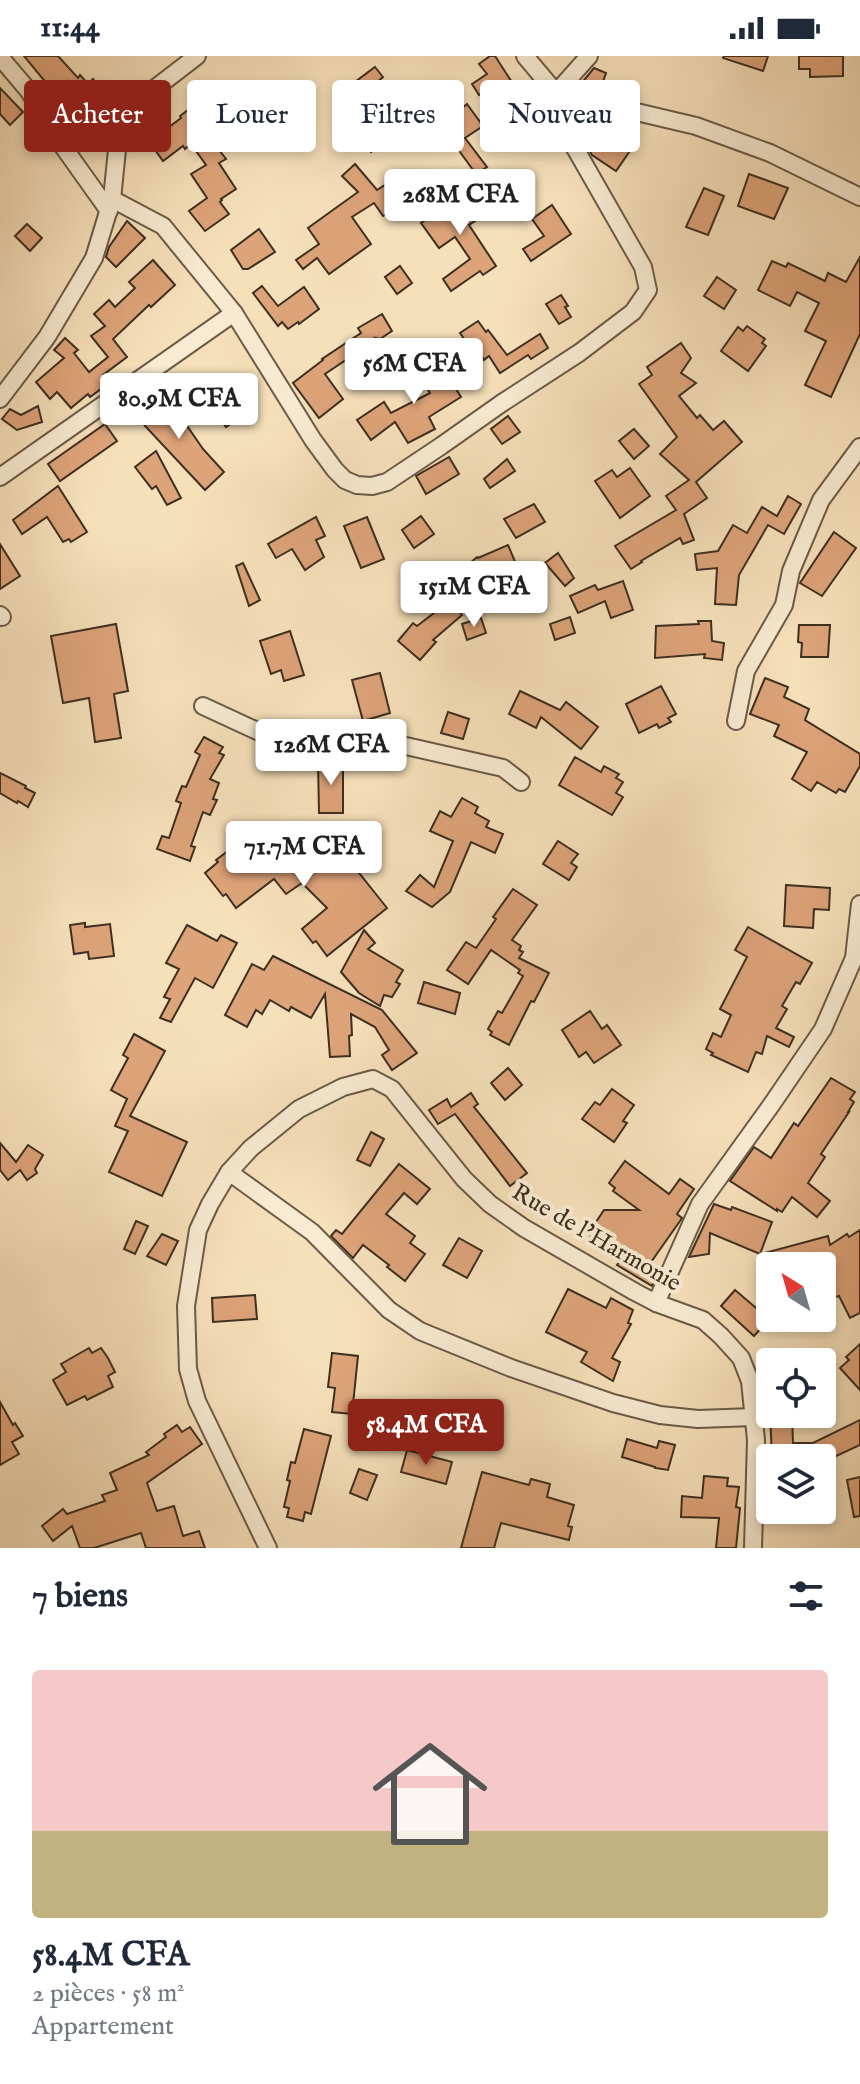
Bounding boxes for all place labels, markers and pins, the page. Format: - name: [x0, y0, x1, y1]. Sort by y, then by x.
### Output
- pin: 268M CFA: [377, 169, 543, 237]
- pin: 56M CFA: [340, 338, 488, 406]
- pin: 80.9M CFA: [87, 373, 271, 441]
- pin: 151M CFA: [391, 561, 557, 629]
- pin: 126M CFA: [248, 719, 414, 787]
- pin: 71.7M CFA: [212, 821, 396, 889]
- pin: 58.4M CFA: [334, 1399, 518, 1467]

